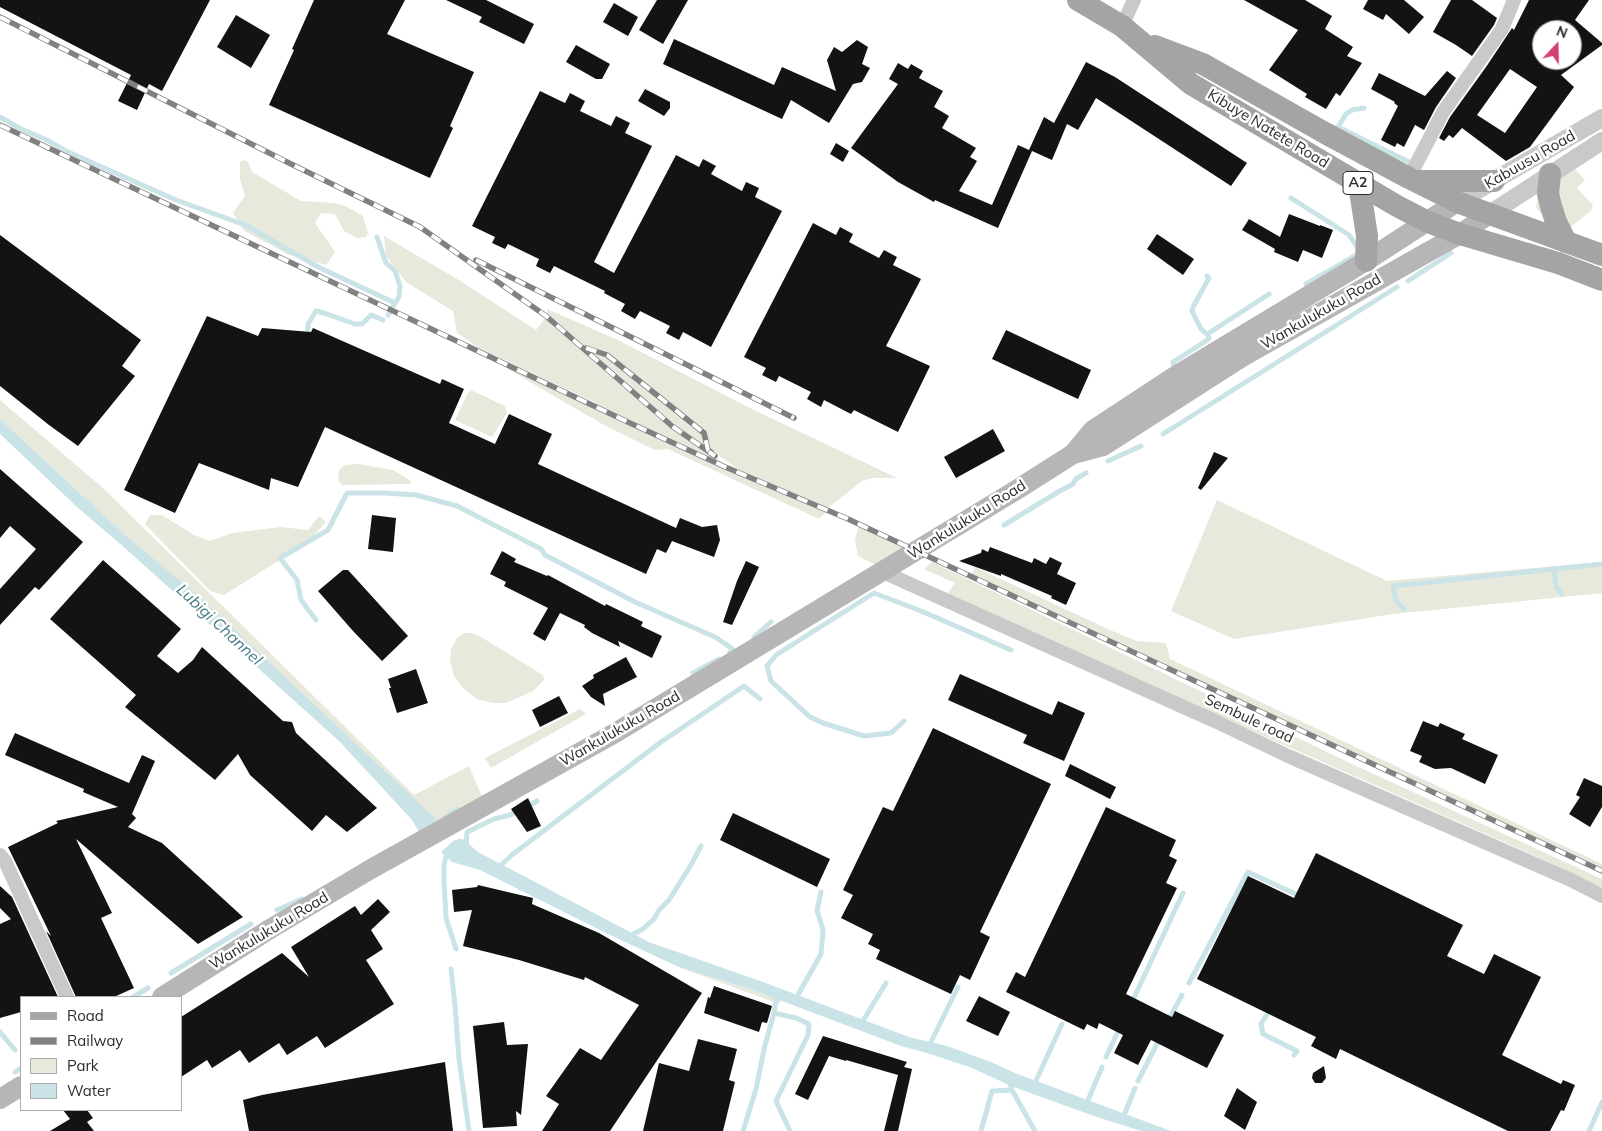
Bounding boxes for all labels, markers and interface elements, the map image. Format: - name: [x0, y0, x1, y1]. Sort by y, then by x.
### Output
- north arrow: [1532, 20, 1582, 70]
- text: N: [1554, 22, 1570, 42]
- street label: Kibuye Natete Road: [1204, 86, 1332, 172]
- street label: Kabuusu Road: [1482, 127, 1578, 193]
- road number: A2: [1343, 172, 1373, 194]
- street label: Wankulukuku Road: [1258, 270, 1384, 354]
- street label: Wankulukuku Road: [905, 476, 1029, 564]
- water label: Lubigi Channel: [172, 580, 266, 670]
- street label: Wankulukuku Road: [557, 687, 683, 771]
- street label: Sembule road: [1202, 691, 1296, 747]
- street label: Wankulukuku Road: [206, 888, 332, 974]
- legend: [20, 996, 182, 1111]
- text: Road: [67, 1006, 104, 1025]
- text: Railway: [67, 1031, 123, 1050]
- text: Park: [67, 1056, 99, 1075]
- text: Water: [67, 1081, 111, 1100]

